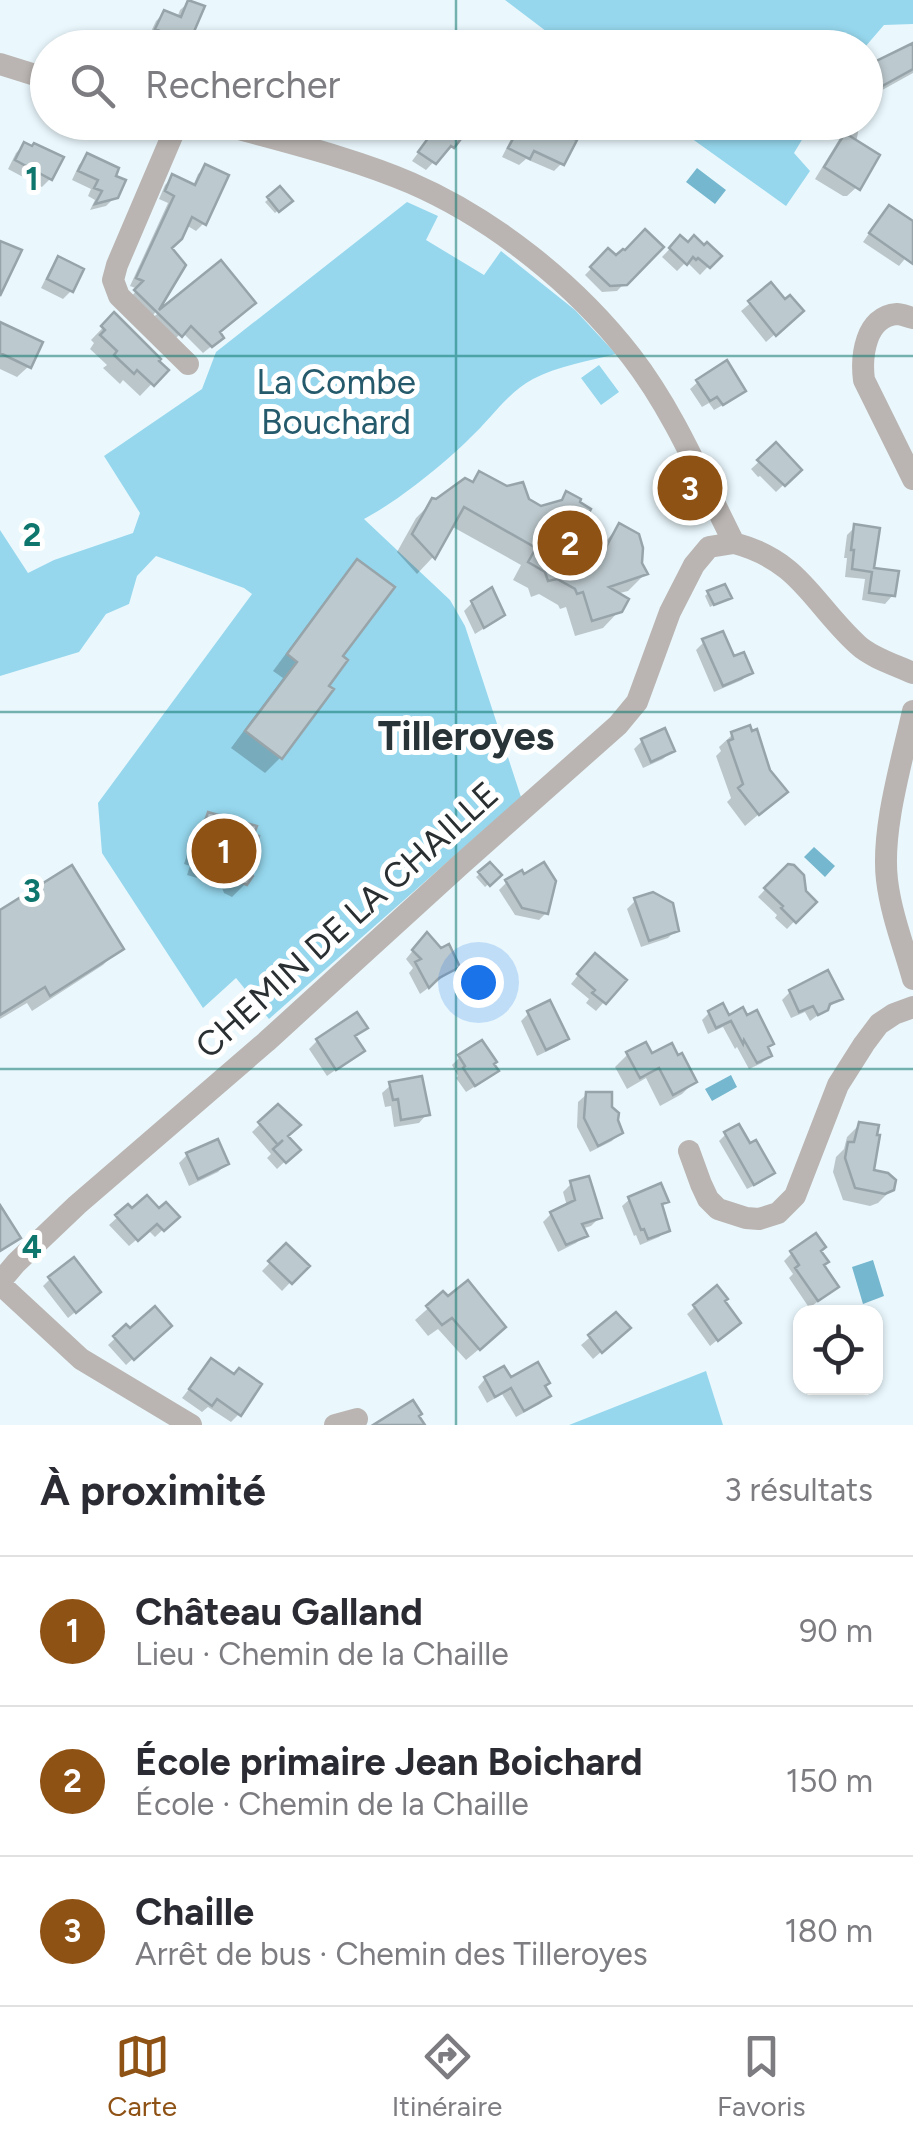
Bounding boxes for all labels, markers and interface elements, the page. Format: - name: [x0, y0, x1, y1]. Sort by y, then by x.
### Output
- search box: [30, 30, 883, 140]
- icon: search: [65, 58, 120, 113]
- text: Rechercher: [145, 62, 340, 108]
- text: 1: [25, 160, 39, 198]
- park label: La Combe Bouchard: [256, 361, 416, 443]
- pin: 3: [658, 450, 722, 526]
- pin: 2: [538, 506, 602, 580]
- text: 2: [23, 516, 41, 554]
- district label: Tilleroyes: [378, 712, 554, 760]
- street label: CHEMIN DE LA CHAILLE: [187, 773, 507, 1067]
- pin: 1: [192, 814, 256, 888]
- text: 3: [23, 872, 41, 910]
- your location: [453, 957, 504, 1008]
- text: 4: [22, 1228, 42, 1266]
- map controls: [793, 1305, 883, 1395]
- button: locate: [793, 1305, 883, 1395]
- text: À proximité: [40, 1465, 266, 1516]
- text: 3 résultats: [724, 1471, 873, 1509]
- text: Château Galland: [135, 1589, 423, 1635]
- text: 1: [66, 1612, 79, 1650]
- text: 90 m: [799, 1612, 873, 1650]
- text: Lieu · Chemin de la Chaille: [135, 1635, 509, 1673]
- text: École primaire Jean Boichard: [135, 1739, 643, 1785]
- text: 2: [63, 1762, 82, 1800]
- text: 150 m: [786, 1762, 873, 1800]
- text: École · Chemin de la Chaille: [135, 1785, 529, 1823]
- text: Chaille: [135, 1889, 254, 1935]
- text: 3: [64, 1912, 81, 1950]
- text: 180 m: [784, 1912, 873, 1950]
- text: Arrêt de bus · Chemin des Tilleroyes: [135, 1935, 648, 1973]
- tab: Carte: [107, 2029, 177, 2123]
- tab: Itinéraire: [392, 2029, 502, 2123]
- tab: Favoris: [717, 2029, 806, 2123]

